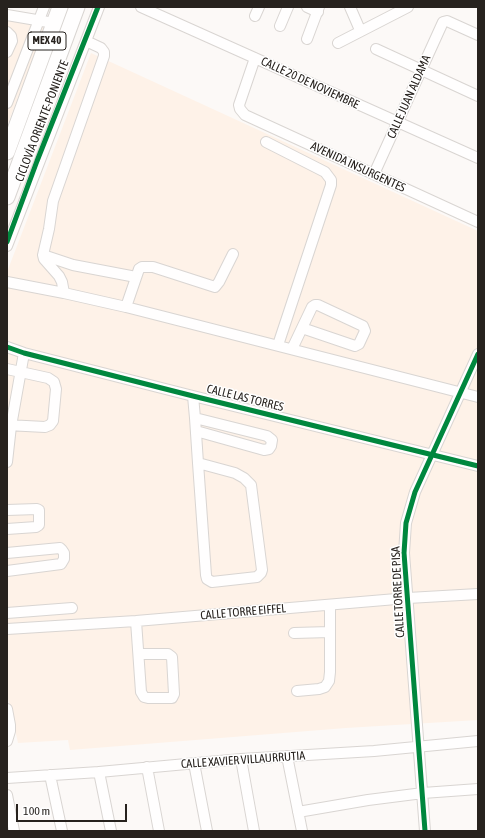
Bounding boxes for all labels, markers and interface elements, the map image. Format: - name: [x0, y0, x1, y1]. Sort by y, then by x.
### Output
- road number: MEX 40: [28, 32, 66, 50]
- street label: CALLE JUAN ALDAMA: [384, 53, 434, 141]
- street label: CALLE 20 DE NOVIEMBRE: [259, 54, 361, 112]
- street label: CICLOVÍA ORIENTE-PONIENTE: [12, 58, 72, 184]
- street label: AVENIDA INSURGENTES: [308, 139, 408, 195]
- street label: CALLE LAS TORRES: [205, 381, 285, 415]
- street label: CALLE TORRE DE PISA: [388, 546, 408, 638]
- street label: CALLE TORRE EIFFEL: [200, 601, 286, 623]
- street label: CALLE XAVIER VILLAURRUTIA: [180, 748, 306, 772]
- scale bar: [18, 796, 129, 822]
- text: 100 m: [23, 804, 50, 818]

